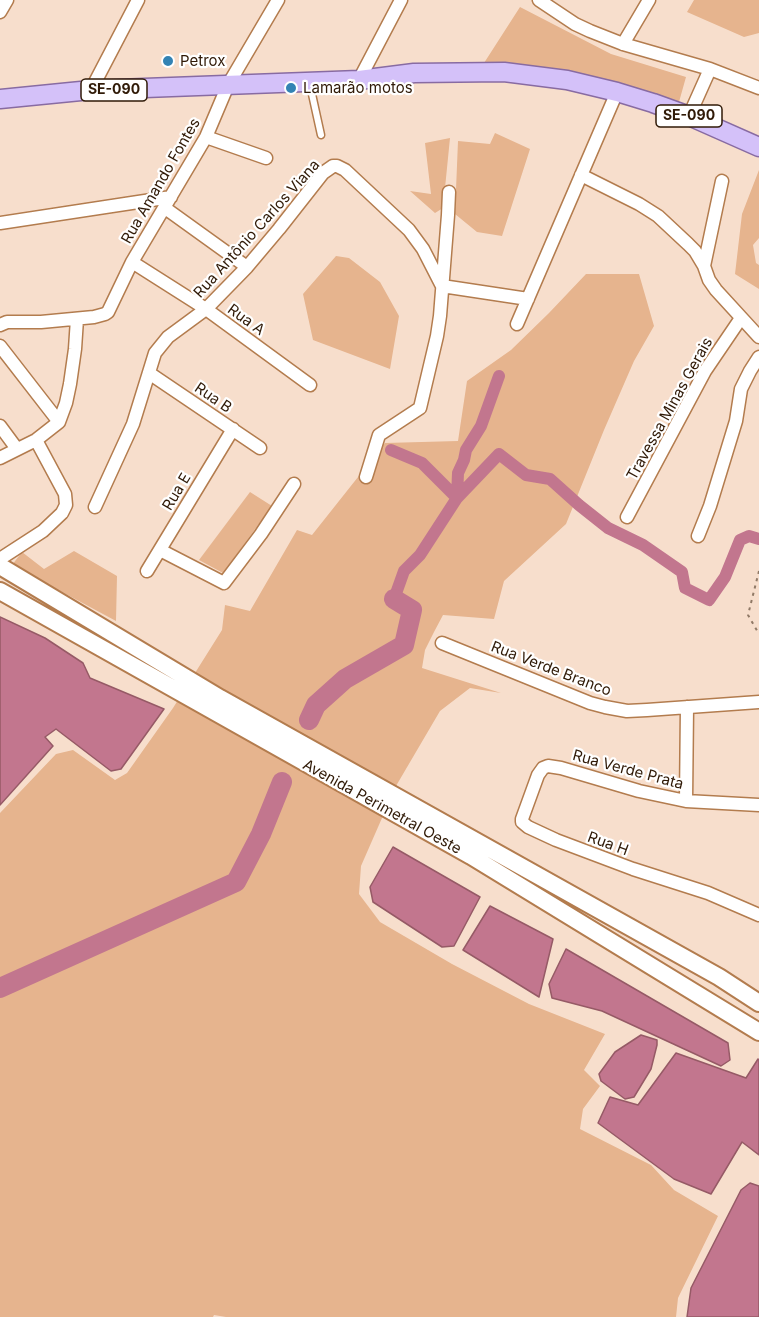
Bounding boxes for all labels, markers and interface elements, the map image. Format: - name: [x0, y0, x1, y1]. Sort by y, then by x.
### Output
- place label: Petrox: [180, 52, 225, 70]
- marker: Petrox: [161, 54, 175, 68]
- road number: SE-090: [81, 79, 147, 101]
- place label: Lamarão motos: [303, 79, 413, 97]
- marker: Lamarão motos: [284, 81, 298, 95]
- road number: SE-090: [656, 105, 722, 127]
- street label: Rua Amando Fontes: [118, 115, 204, 247]
- street label: Rua Antônio Carlos Viana: [190, 156, 324, 302]
- street label: Rua A: [224, 301, 268, 339]
- street label: Travessa Minas Gerais: [623, 335, 717, 483]
- street label: Rua B: [191, 379, 235, 417]
- street label: Rua E: [159, 470, 195, 514]
- street label: Rua Verde Branco: [488, 638, 614, 700]
- street label: Rua Verde Prata: [571, 747, 685, 793]
- street label: Avenida Perimetral Oeste: [300, 756, 464, 858]
- street label: Rua H: [585, 828, 631, 860]

